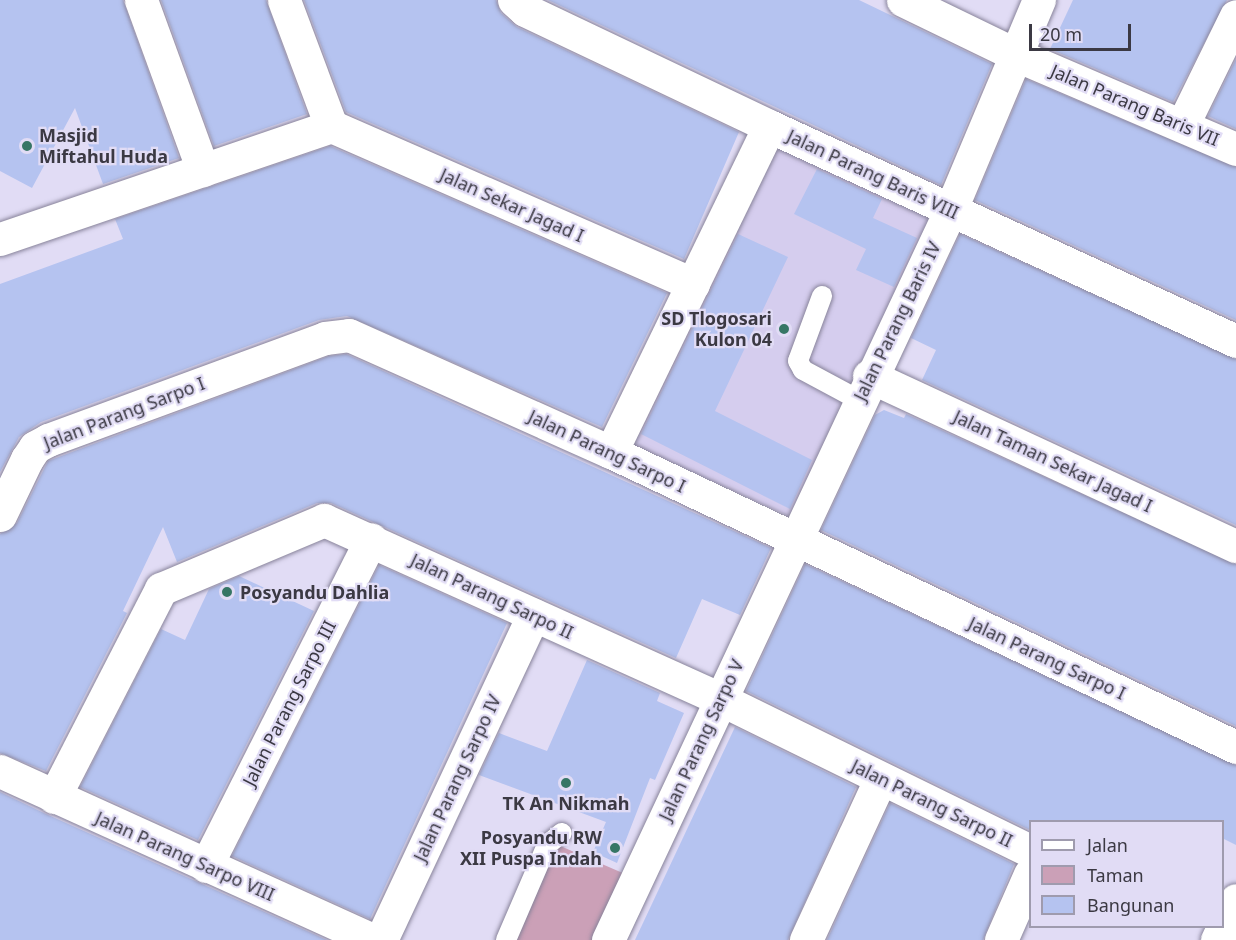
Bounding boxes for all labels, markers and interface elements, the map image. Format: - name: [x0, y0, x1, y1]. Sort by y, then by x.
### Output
- scale bar: [1032, 12, 1134, 50]
- text: 20 m: [1040, 22, 1082, 46]
- street label: Jalan Parang Baris VII: [1048, 60, 1222, 150]
- place label: Masjid Miftahul Huda: [39, 125, 168, 168]
- street label: Jalan Parang Baris VIII: [784, 125, 962, 223]
- marker: Masjid Miftahul Huda: [20, 139, 34, 153]
- street label: Jalan Sekar Jagad I: [437, 164, 587, 246]
- street label: Jalan Parang Baris IV: [849, 238, 945, 404]
- place label: SD Tlogosari Kulon 04: [661, 308, 772, 350]
- marker: SD Tlogosari Kulon 04: [777, 322, 791, 336]
- street label: Jalan Parang Sarpo I: [40, 372, 208, 454]
- street label: Jalan Parang Sarpo I: [525, 405, 689, 497]
- street label: Jalan Taman Sekar Jagad I: [950, 405, 1156, 517]
- street label: Jalan Parang Sarpo II: [407, 549, 577, 643]
- place label: Posyandu Dahlia: [240, 581, 389, 603]
- marker: Posyandu Dahlia: [218, 583, 236, 601]
- street label: Jalan Parang Sarpo I: [965, 612, 1129, 704]
- street label: Jalan Parang Sarpo III: [238, 617, 340, 789]
- street label: Jalan Parang Sarpo V: [654, 656, 748, 824]
- street label: Jalan Parang Sarpo IV: [409, 691, 505, 865]
- street label: Jalan Parang Sarpo II: [848, 755, 1016, 851]
- marker: TK An Nikmah: [559, 776, 573, 790]
- place label: TK An Nikmah: [502, 792, 630, 814]
- street label: Jalan Parang Sarpo VIII: [92, 807, 278, 905]
- legend: [1029, 820, 1224, 928]
- place label: Posyandu RW XII Puspa Indah: [460, 827, 602, 870]
- text: Jalan: [1087, 833, 1128, 857]
- marker: Posyandu RW XII Puspa Indah: [606, 839, 624, 857]
- text: Taman: [1087, 863, 1144, 887]
- text: Bangunan: [1087, 893, 1174, 917]

